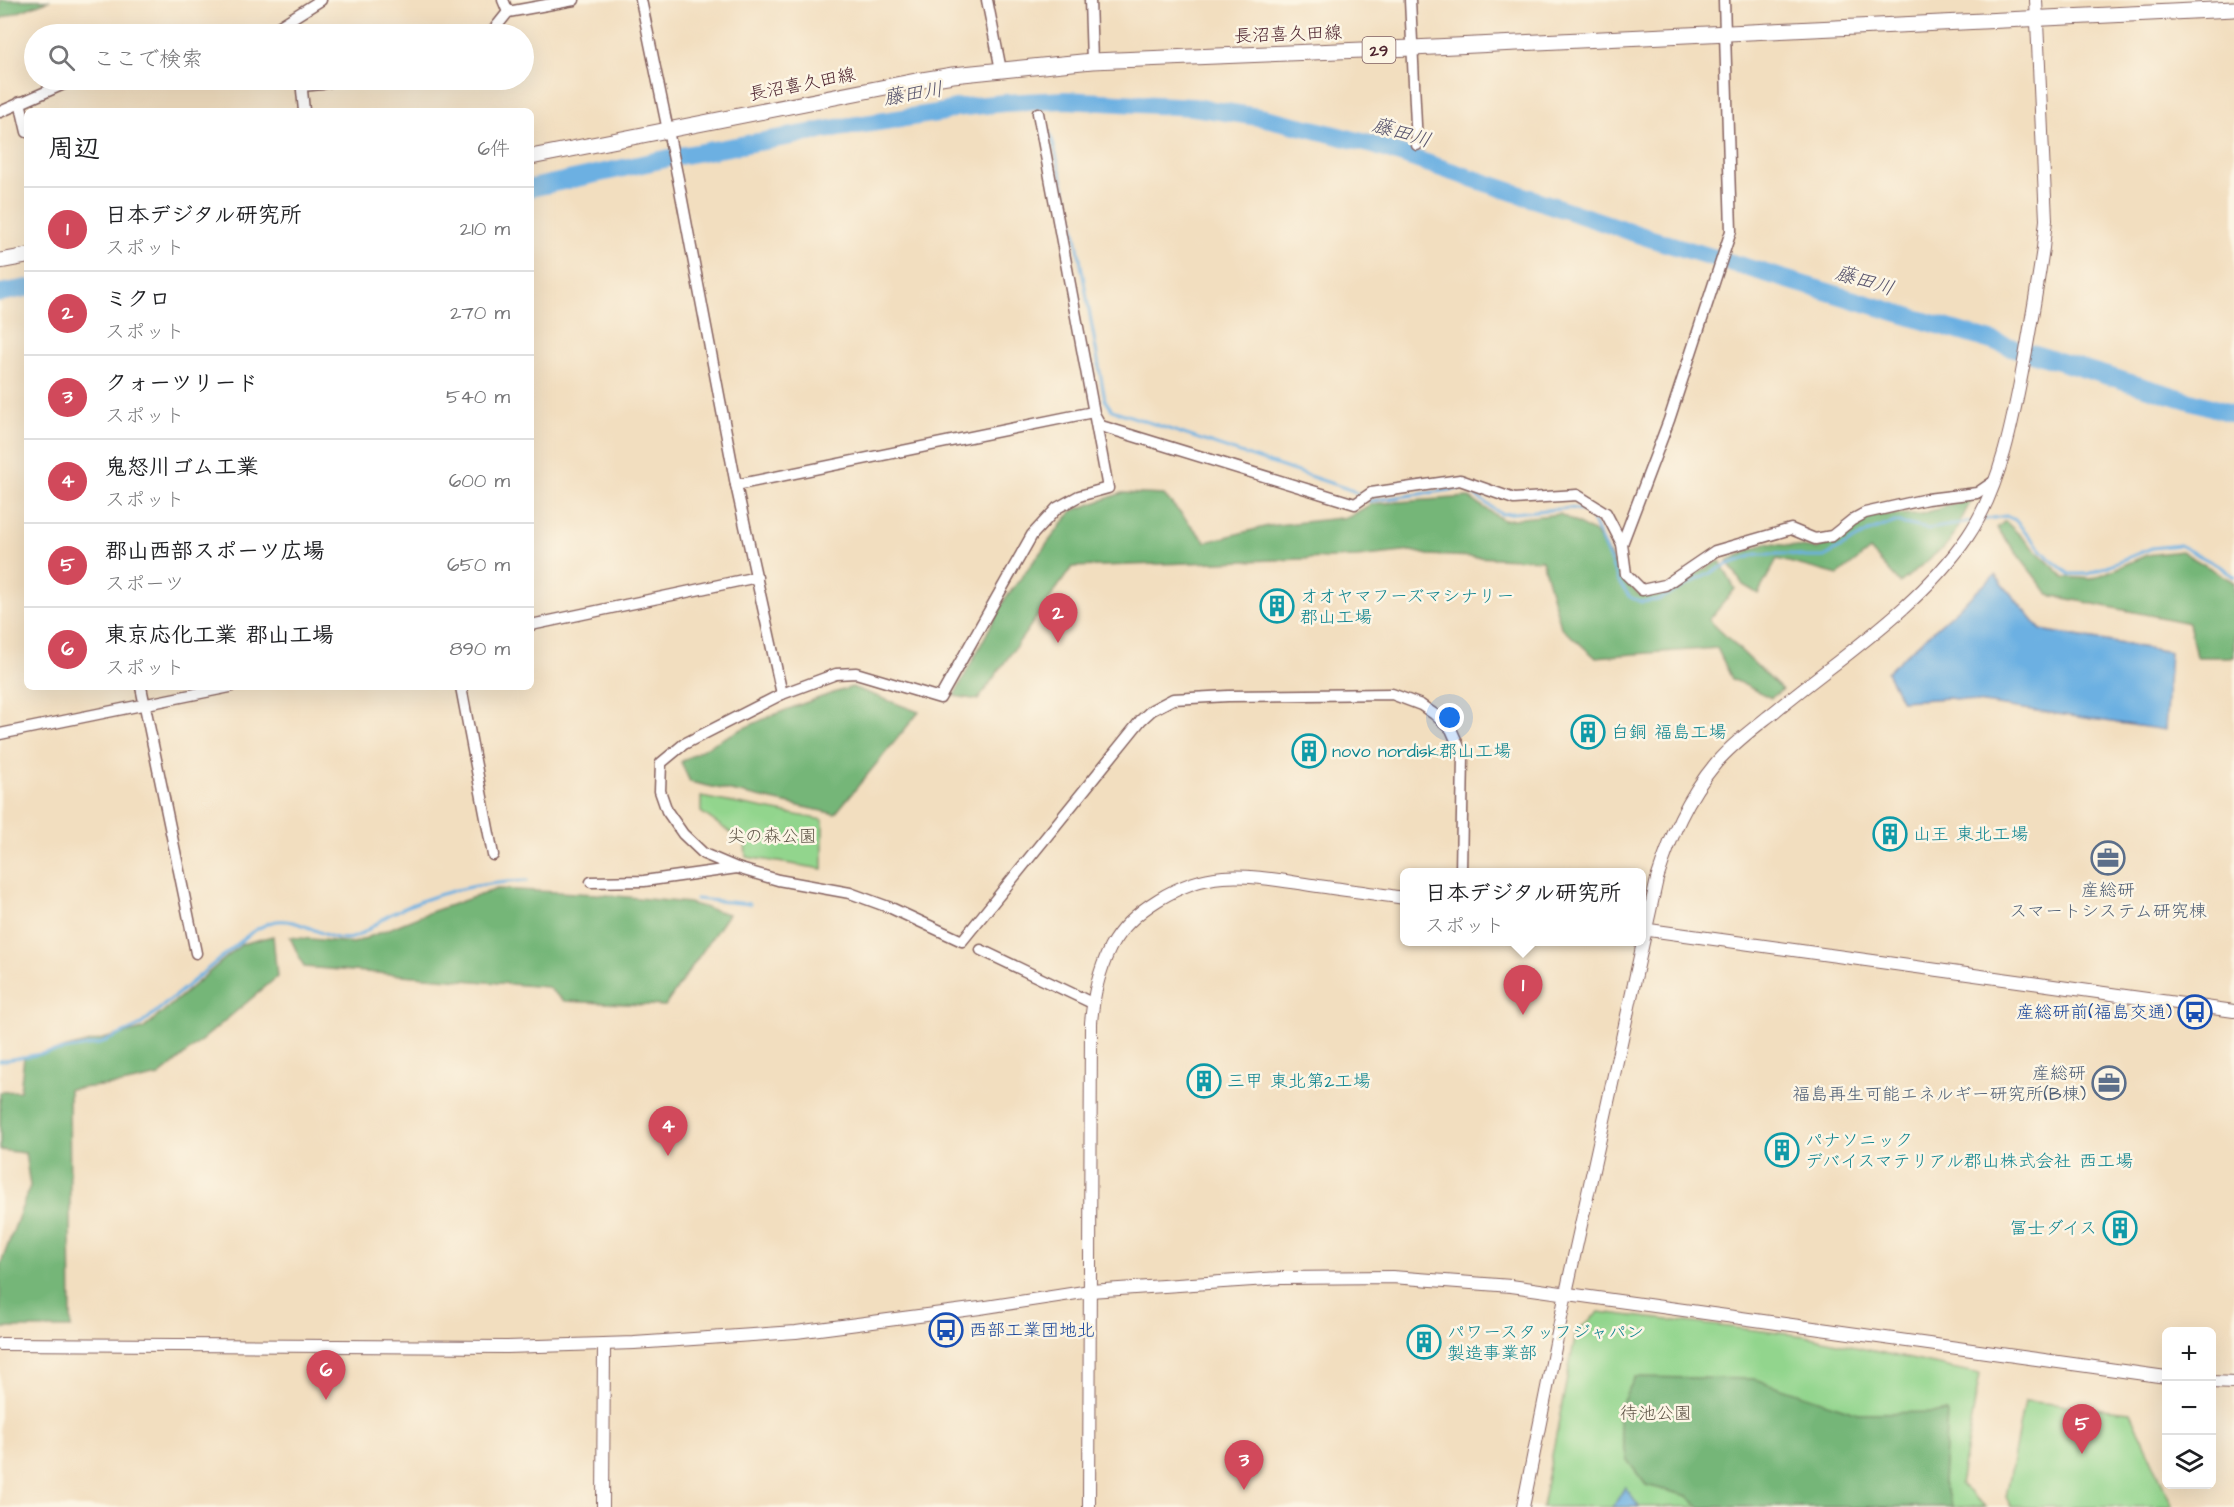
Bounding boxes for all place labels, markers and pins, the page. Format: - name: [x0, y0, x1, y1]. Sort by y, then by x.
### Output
- place label: オオヤマフーズマシナリー 郡山工場: [1300, 584, 1514, 630]
- building icon: オオヤマフーズマシナリー 郡山工場: [1259, 588, 1295, 624]
- pin: 2: [1038, 594, 1078, 643]
- building icon: 白銅 福島工場: [1570, 714, 1606, 750]
- place label: 白銅 福島工場: [1611, 720, 1726, 745]
- building icon: novo nordisk郡山工場: [1291, 733, 1327, 769]
- place label: novo nordisk郡山工場: [1332, 739, 1511, 764]
- building icon: 山王 東北工場: [1872, 816, 1908, 852]
- place label: 山王 東北工場: [1913, 822, 2028, 847]
- office icon: 産総研 スマートシステム研究棟: [2090, 840, 2126, 876]
- place label: 産総研 スマートシステム研究棟: [2009, 878, 2207, 924]
- pin: 1: [1504, 966, 1543, 1015]
- bus stop icon: 産総研前(福島交通): [2177, 994, 2213, 1030]
- place label: 産総研前(福島交通): [2016, 1000, 2172, 1025]
- place label: 産総研 福島再生可能エネルギー研究所(B棟): [1792, 1061, 2086, 1107]
- building icon: 三甲 東北第2工場: [1186, 1063, 1222, 1099]
- office icon: 産総研 福島再生可能エネルギー研究所(B棟): [2091, 1065, 2127, 1101]
- place label: 三甲 東北第2工場: [1227, 1069, 1371, 1094]
- pin: 4: [648, 1106, 688, 1156]
- place label: パナソニック デバイスマテリアル郡山株式会社 西工場: [1805, 1128, 2133, 1174]
- building icon: パナソニック デバイスマテリアル郡山株式会社 西工場: [1764, 1132, 1800, 1168]
- building icon: 冨士ダイス: [2102, 1210, 2138, 1246]
- place label: 冨士ダイス: [2010, 1216, 2097, 1241]
- bus stop icon: 西部工業団地北: [928, 1312, 964, 1348]
- place label: 西部工業団地北: [969, 1318, 1095, 1343]
- place label: パワースタッフジャパン 製造事業部: [1447, 1320, 1644, 1366]
- building icon: パワースタッフジャパン 製造事業部: [1406, 1324, 1442, 1360]
- pin: 6: [306, 1350, 346, 1400]
- pin: 5: [2062, 1404, 2102, 1454]
- pin: 3: [1224, 1440, 1264, 1490]

